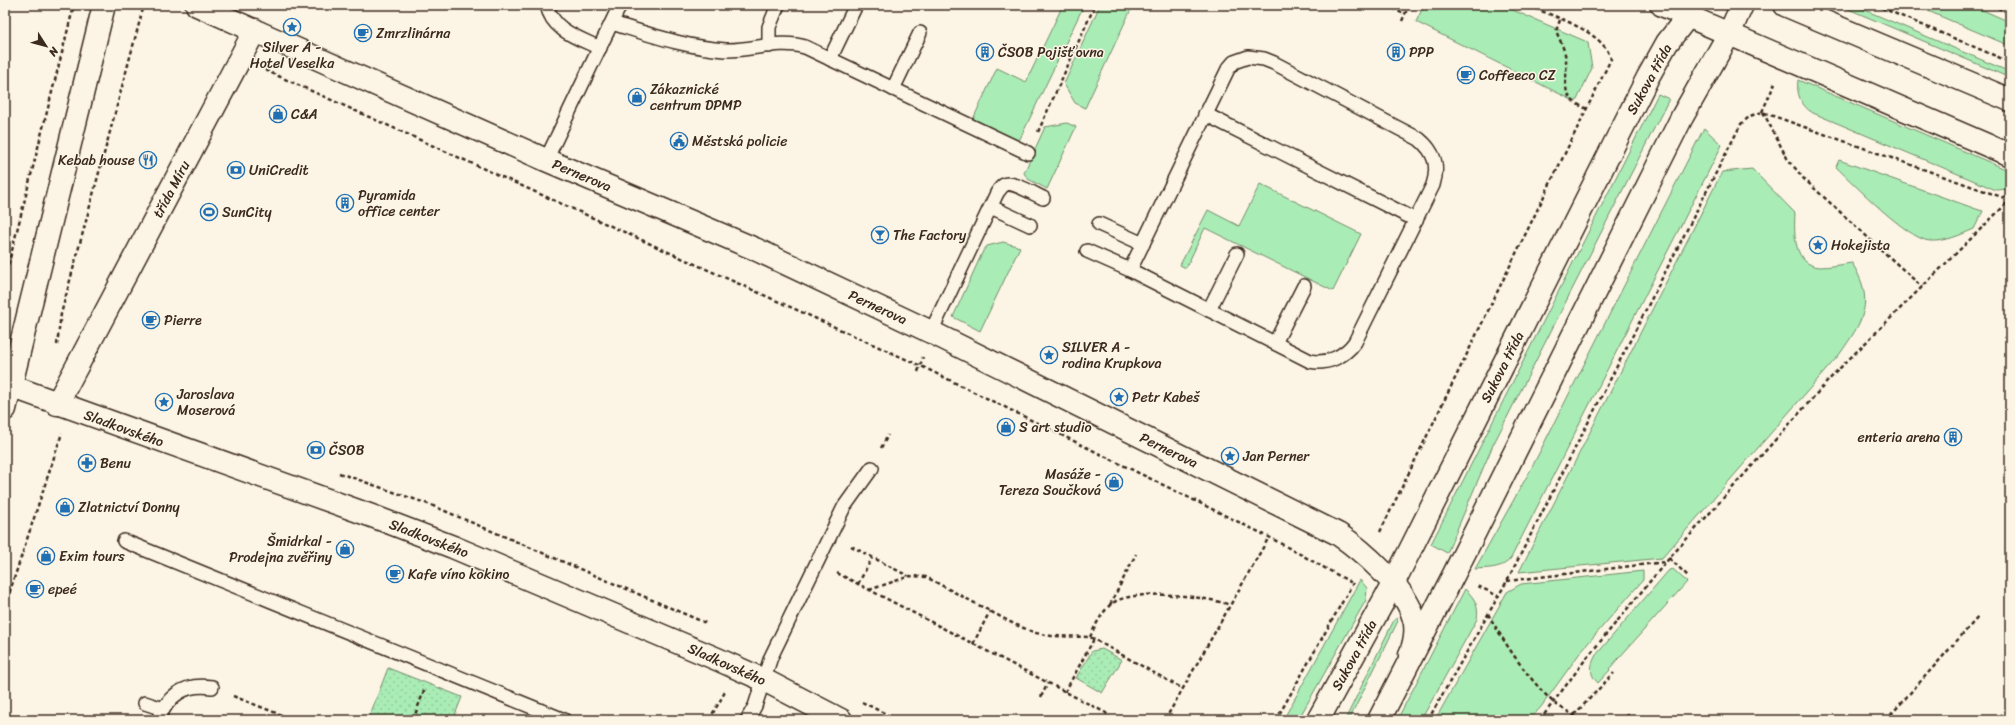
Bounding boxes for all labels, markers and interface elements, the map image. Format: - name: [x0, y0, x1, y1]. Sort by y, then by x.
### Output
- place icon: Silver A - Hotel Veselka: [282, 17, 302, 37]
- place label: Zmrzlinárna: [376, 21, 451, 46]
- cafe icon: Zmrzlinárna: [353, 23, 373, 43]
- north arrow: [26, 26, 66, 66]
- place label: Silver A - Hotel Veselka: [250, 35, 335, 76]
- street label: Sukova třída: [1620, 39, 1679, 119]
- place label: ČSOB Pojišťovna: [998, 40, 1104, 65]
- place label: PPP: [1409, 40, 1434, 65]
- text: N: [44, 42, 64, 61]
- building icon: ČSOB Pojišťovna: [975, 42, 995, 62]
- building icon: PPP: [1386, 42, 1406, 62]
- place label: Coffeeco CZ: [1479, 63, 1556, 88]
- cafe icon: Coffeeco CZ: [1456, 65, 1476, 85]
- place label: Zákaznické centrum DPMP: [650, 77, 742, 118]
- shop icon: Zákaznické centrum DPMP: [627, 87, 647, 107]
- place label: C&A: [291, 102, 318, 127]
- shop icon: C&A: [268, 104, 288, 124]
- place label: Městská policie: [692, 129, 787, 154]
- public building icon: Městská policie: [669, 131, 689, 151]
- place label: Kebab house: [58, 148, 135, 173]
- restaurant icon: Kebab house: [138, 150, 158, 170]
- street label: Pernerova: [548, 152, 615, 199]
- street label: třída Míru: [146, 155, 197, 223]
- place label: UniCredit: [249, 158, 309, 183]
- bank icon: UniCredit: [226, 160, 246, 180]
- place label: Pyramida office center: [358, 183, 441, 224]
- building icon: Pyramida office center: [335, 193, 355, 213]
- place label: SunCity: [222, 200, 273, 225]
- sports icon: SunCity: [199, 202, 219, 222]
- place label: The Factory: [893, 223, 967, 248]
- bar icon: The Factory: [870, 225, 890, 245]
- place label: Hokejista: [1831, 233, 1890, 258]
- place icon: Hokejista: [1808, 235, 1828, 255]
- street label: Pernerova: [844, 283, 911, 332]
- place label: Pierre: [164, 308, 202, 333]
- cafe icon: Pierre: [141, 310, 161, 330]
- street label: Sukova třída: [1474, 327, 1531, 408]
- place label: SILVER A - rodina Krupkova: [1062, 335, 1162, 376]
- place icon: SILVER A - rodina Krupkova: [1039, 345, 1059, 365]
- place label: Jaroslava Moserová: [176, 382, 235, 423]
- place label: Petr Kabeš: [1132, 385, 1201, 410]
- place icon: Petr Kabeš: [1109, 387, 1129, 407]
- place icon: Jaroslava Moserová: [154, 392, 174, 412]
- street label: Sladkovského: [80, 402, 167, 455]
- place label: S art studio: [1019, 415, 1092, 440]
- shop icon: S art studio: [996, 417, 1016, 437]
- place label: enteria arena: [1858, 425, 1940, 450]
- street label: Pernerova: [1135, 426, 1202, 475]
- building icon: enteria arena: [1943, 427, 1963, 447]
- place label: ČSOB: [329, 438, 365, 463]
- bank icon: ČSOB: [306, 440, 326, 460]
- place label: Jan Perner: [1242, 444, 1310, 469]
- place icon: Jan Perner: [1220, 446, 1240, 466]
- place label: Benu: [100, 451, 132, 476]
- pharmacy icon: Benu: [77, 453, 97, 473]
- place label: Masáže - Tereza Součková: [999, 462, 1101, 503]
- shop icon: Masáže - Tereza Součková: [1104, 472, 1124, 492]
- place label: Zlatnictví Donny: [78, 495, 181, 520]
- shop icon: Zlatnictví Donny: [55, 497, 75, 517]
- street label: Sladkovského: [385, 512, 472, 565]
- place label: Šmidrkal - Prodejna zvěřiny: [229, 529, 333, 570]
- shop icon: Šmidrkal - Prodejna zvěřiny: [335, 539, 355, 559]
- place label: Exim tours: [59, 544, 125, 569]
- shop icon: Exim tours: [36, 546, 56, 566]
- place label: Kafe víno kokino: [408, 562, 510, 587]
- cafe icon: Kafe víno kokino: [385, 564, 405, 584]
- place label: epeé: [48, 577, 77, 602]
- cafe icon: epeé: [25, 579, 45, 599]
- street label: Sukova třída: [1325, 615, 1384, 695]
- street label: Sladkovského: [684, 636, 770, 693]

